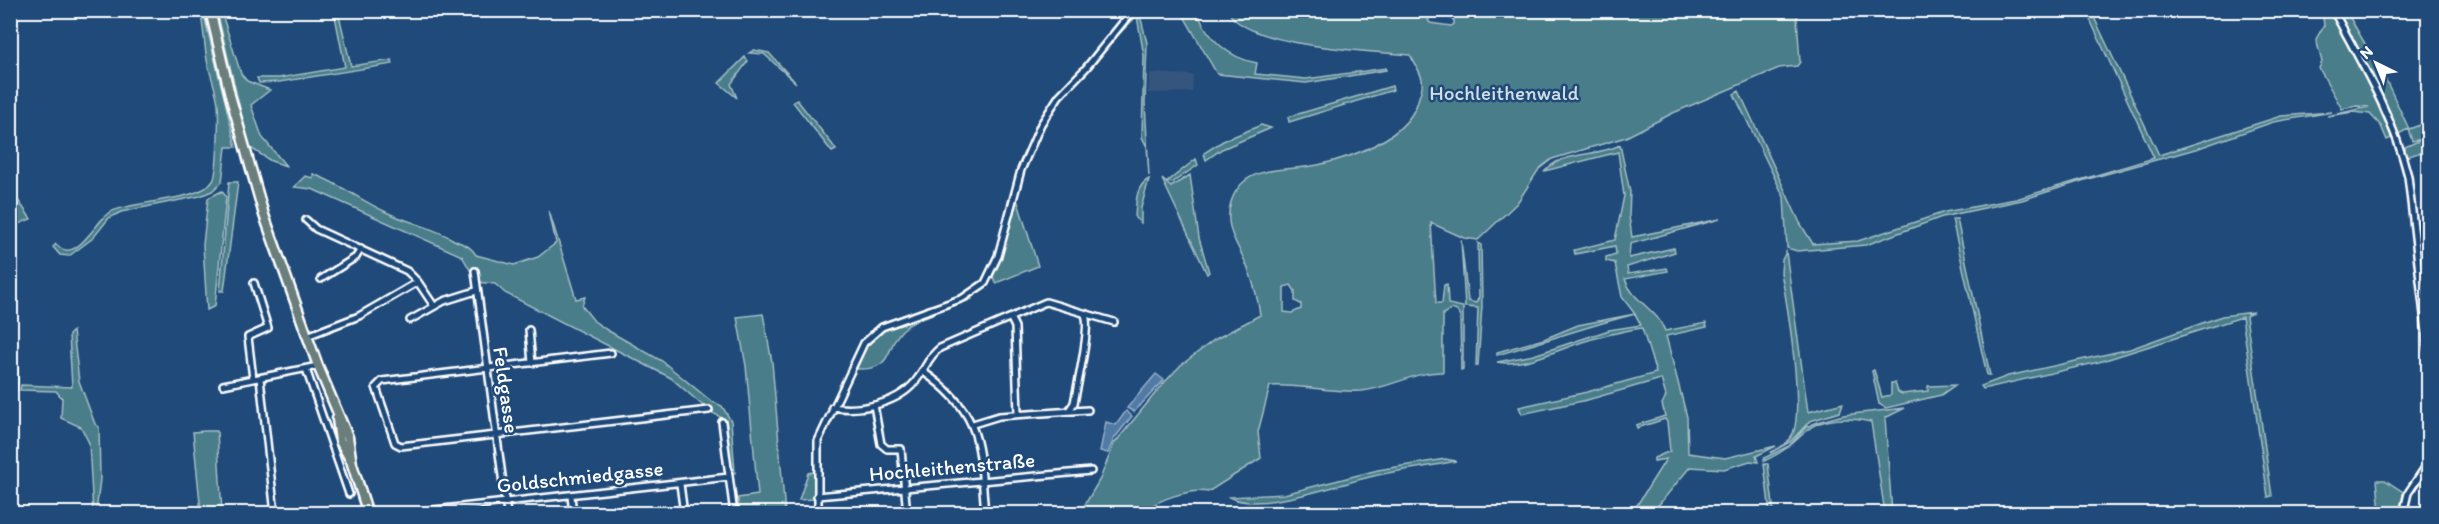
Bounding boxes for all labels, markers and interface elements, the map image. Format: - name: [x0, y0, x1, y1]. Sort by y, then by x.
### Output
- north arrow: [2346, 33, 2406, 93]
- text: N: [2356, 42, 2377, 63]
- park label: Hochleithenwald: [1429, 80, 1579, 105]
- street label: Feldgasse: [488, 345, 525, 435]
- street label: Hochleithenstraße: [868, 447, 1036, 486]
- street label: Goldschmiedgasse: [495, 455, 665, 498]

